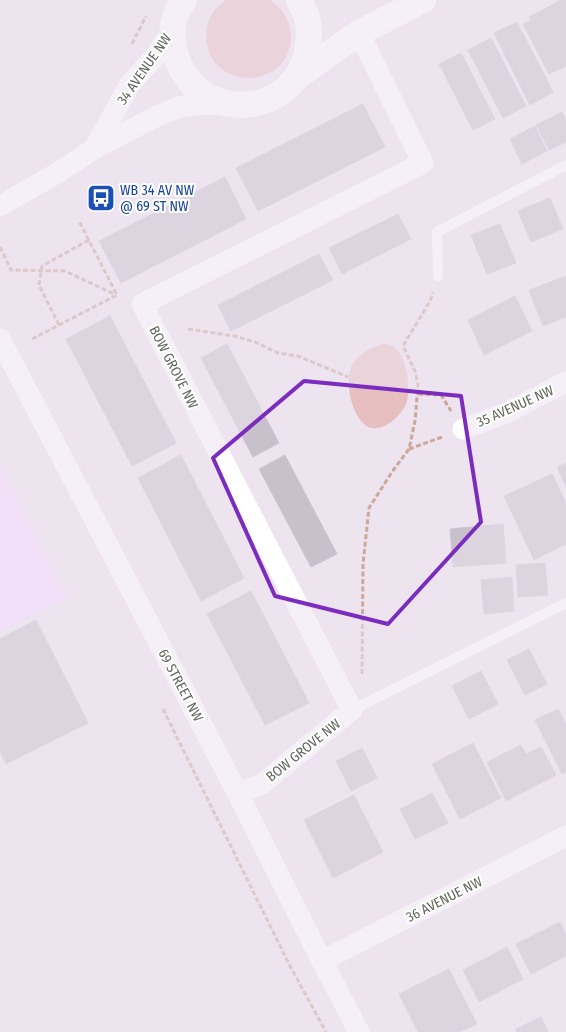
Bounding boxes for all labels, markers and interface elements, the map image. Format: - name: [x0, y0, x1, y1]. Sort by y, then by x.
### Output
- street label: 34 AVENUE NW: [114, 30, 175, 108]
- place label: WB 34 AV NW @ 69 ST NW: [120, 182, 195, 215]
- bus stop icon: WB 34 AV NW @ 69 ST NW: [86, 183, 116, 213]
- street label: BOW GROVE NW: [145, 323, 202, 412]
- street label: 35 AVENUE NW: [474, 382, 557, 431]
- street label: 69 STREET NW: [154, 646, 207, 725]
- street label: BOW GROVE NW: [263, 715, 344, 785]
- street label: 36 AVENUE NW: [403, 873, 486, 926]

